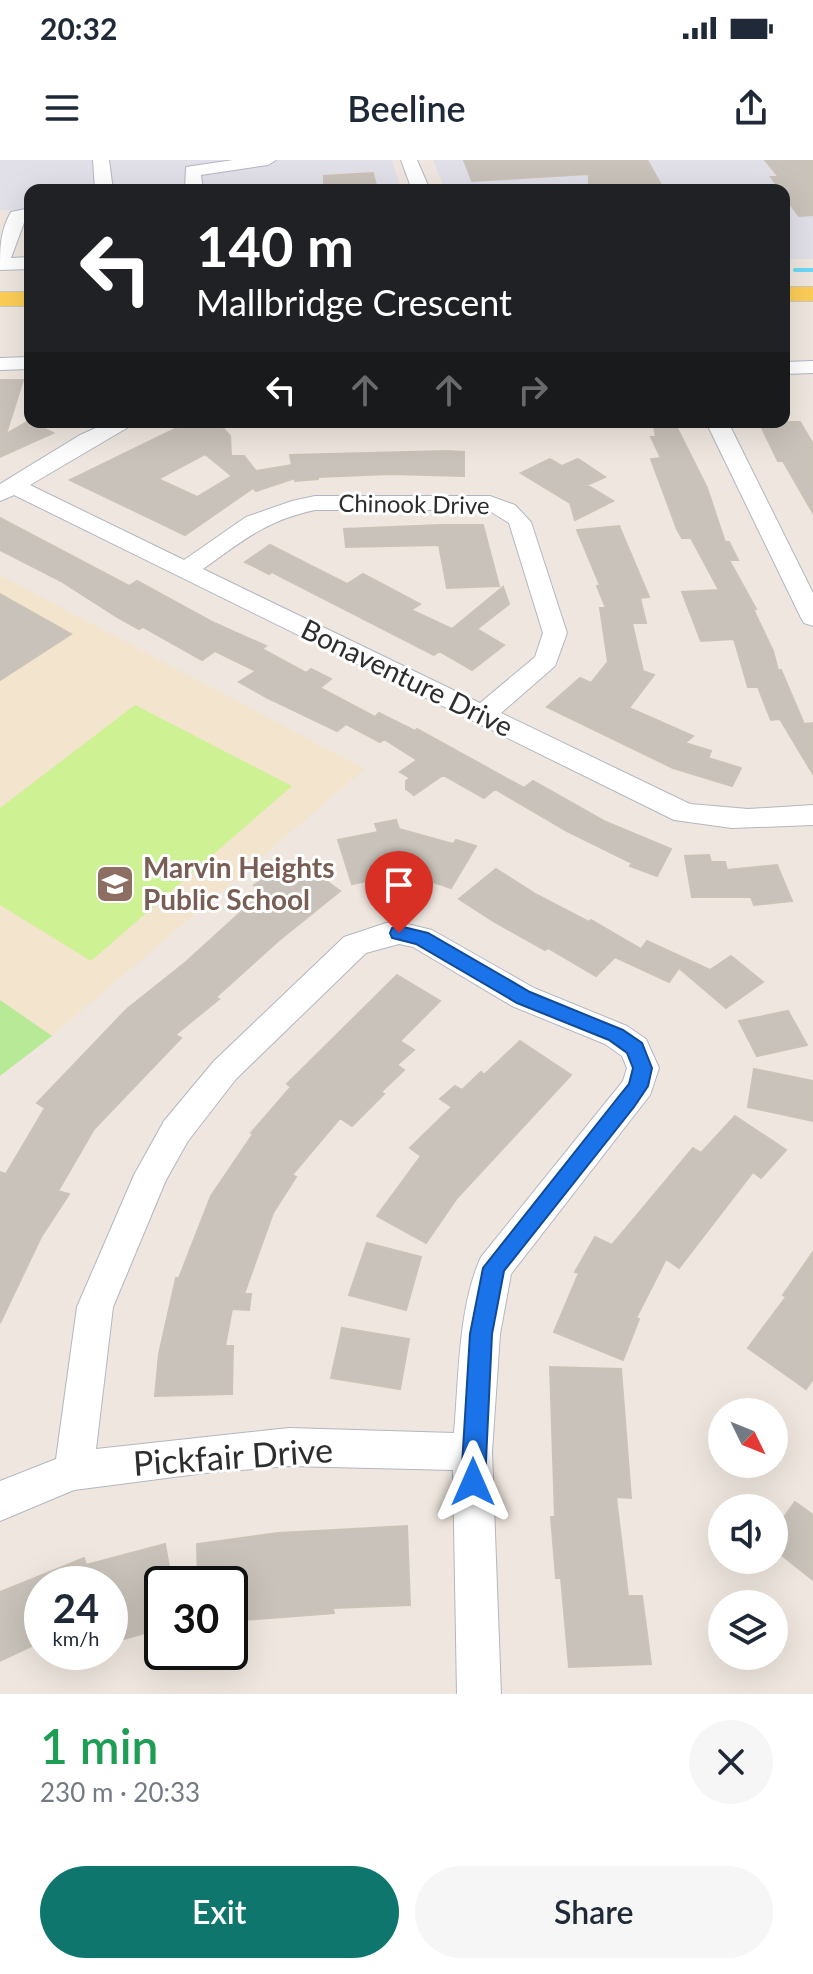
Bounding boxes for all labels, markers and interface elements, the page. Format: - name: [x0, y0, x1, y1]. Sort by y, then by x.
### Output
- text: 20:32: [40, 10, 117, 46]
- icon: menu: [40, 86, 84, 130]
- text: Beeline: [347, 86, 466, 130]
- icon: share: [729, 86, 773, 130]
- text: 140 m: [196, 212, 354, 279]
- icon: left: [64, 216, 168, 320]
- text: Mallbridge Crescent: [196, 280, 512, 324]
- icon: left: [259, 368, 303, 412]
- icon: ahead: [343, 368, 387, 412]
- icon: ahead: [427, 368, 471, 412]
- icon: right: [511, 368, 555, 412]
- street label: Chinook Drive: [338, 488, 490, 519]
- street label: Bonaventure Drive: [296, 611, 519, 743]
- place label: Marvin Heights Public School: [143, 850, 335, 916]
- pin: [365, 851, 433, 933]
- school or university icon: Marvin Heights Public School: [94, 863, 136, 905]
- icon: arrive: [377, 863, 421, 907]
- north arrow: [708, 1398, 788, 1478]
- map controls: [708, 1398, 788, 1670]
- street label: Pickfair Drive: [132, 1428, 334, 1483]
- position arrow: [431, 1440, 515, 1524]
- button: sound: [708, 1494, 788, 1574]
- speed limit sign: 30: [144, 1566, 248, 1670]
- text: 24: [53, 1584, 99, 1632]
- button: layers: [708, 1590, 788, 1670]
- text: km/h: [53, 1626, 99, 1650]
- text: 1 min: [40, 1717, 158, 1774]
- button: close: [689, 1720, 773, 1804]
- text: 230 m · 20:33: [40, 1776, 200, 1808]
- button: Exit: [40, 1866, 399, 1958]
- button: Share: [415, 1866, 773, 1958]

